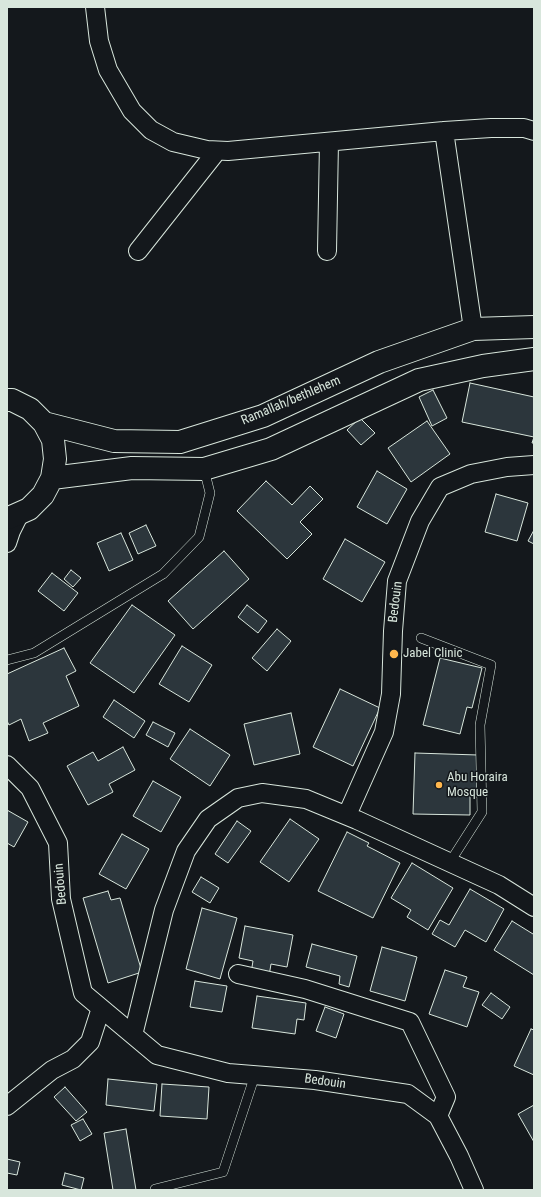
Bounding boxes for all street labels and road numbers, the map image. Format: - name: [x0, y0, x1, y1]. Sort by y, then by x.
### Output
- street label: Ramallah/bethlehem: [239, 373, 343, 429]
- street label: Bedouin: [386, 580, 406, 624]
- street label: Bedouin: [51, 863, 71, 905]
- street label: Bedouin: [303, 1071, 347, 1093]

